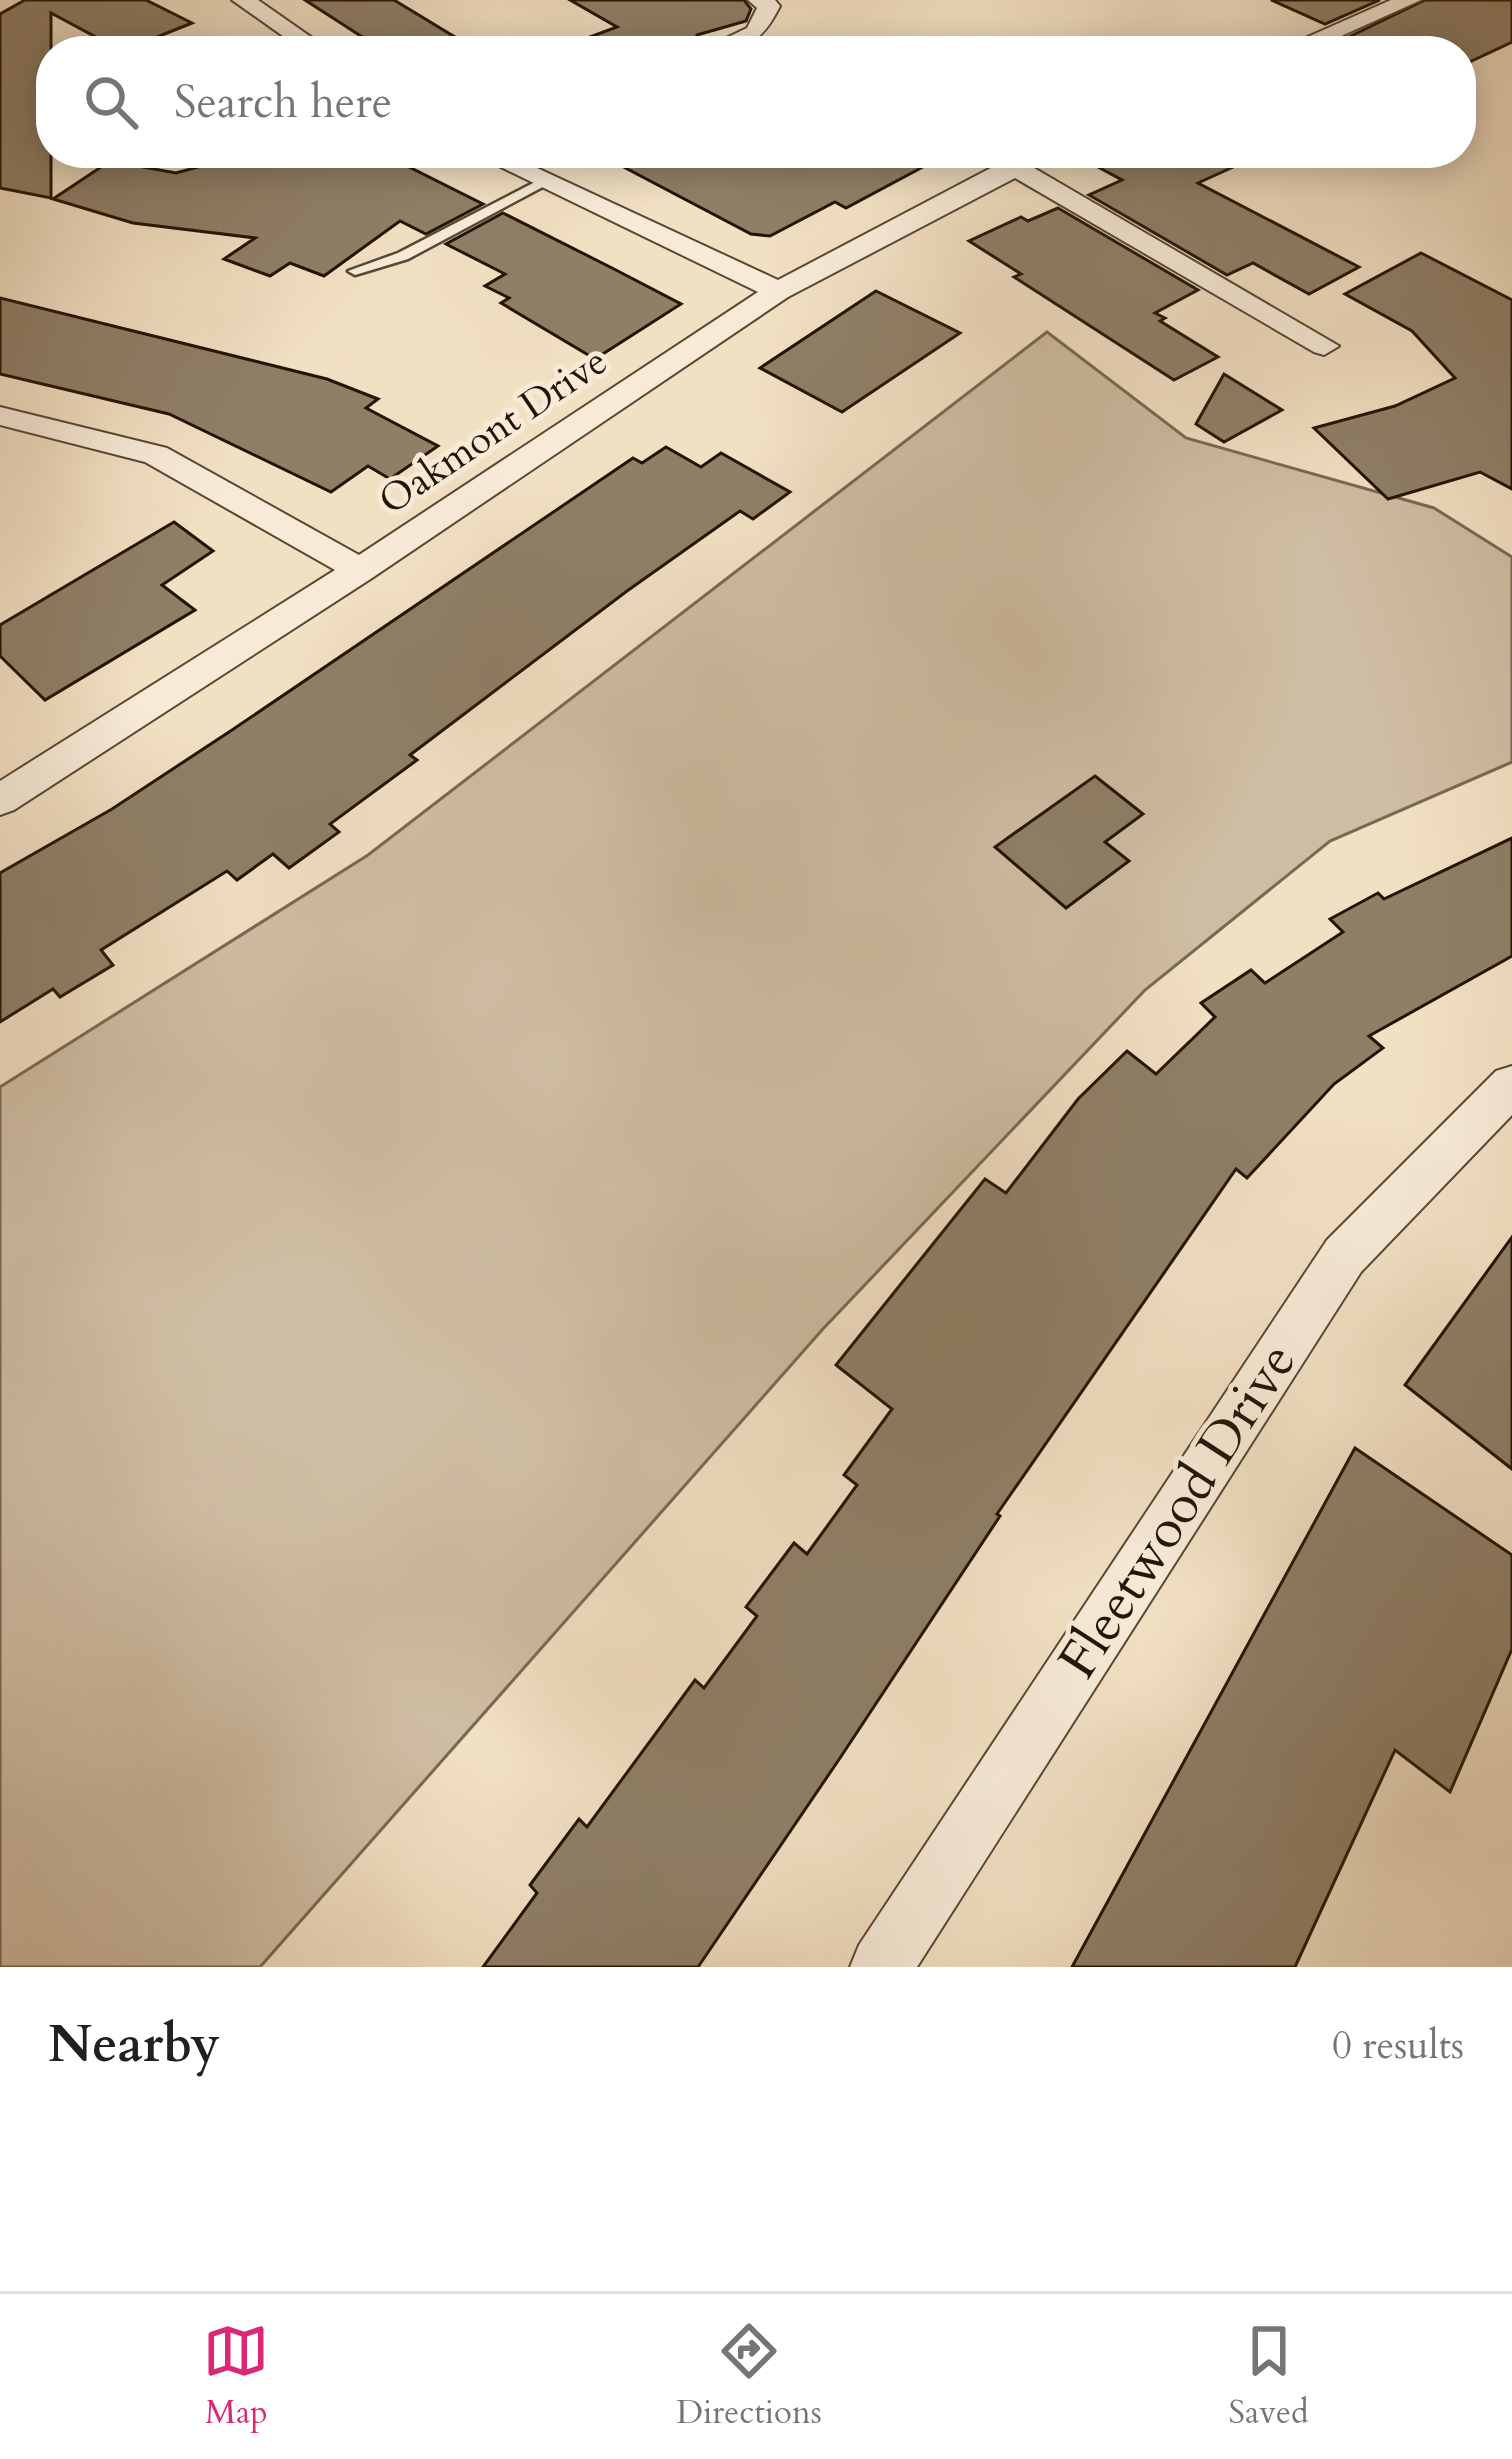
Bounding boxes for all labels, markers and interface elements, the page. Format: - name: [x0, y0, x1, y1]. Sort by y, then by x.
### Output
- search box: [36, 36, 1476, 168]
- icon: search: [78, 69, 144, 135]
- text: Search here: [174, 72, 392, 133]
- street label: Oakmont Drive: [368, 335, 618, 527]
- street label: Fleetwood Drive: [1042, 1329, 1314, 1693]
- text: Nearby: [48, 2010, 220, 2080]
- text: 0 results: [1332, 2019, 1464, 2072]
- tab: Map: [203, 2318, 269, 2435]
- tab: Directions: [676, 2318, 822, 2435]
- tab: Saved: [1229, 2318, 1309, 2435]

